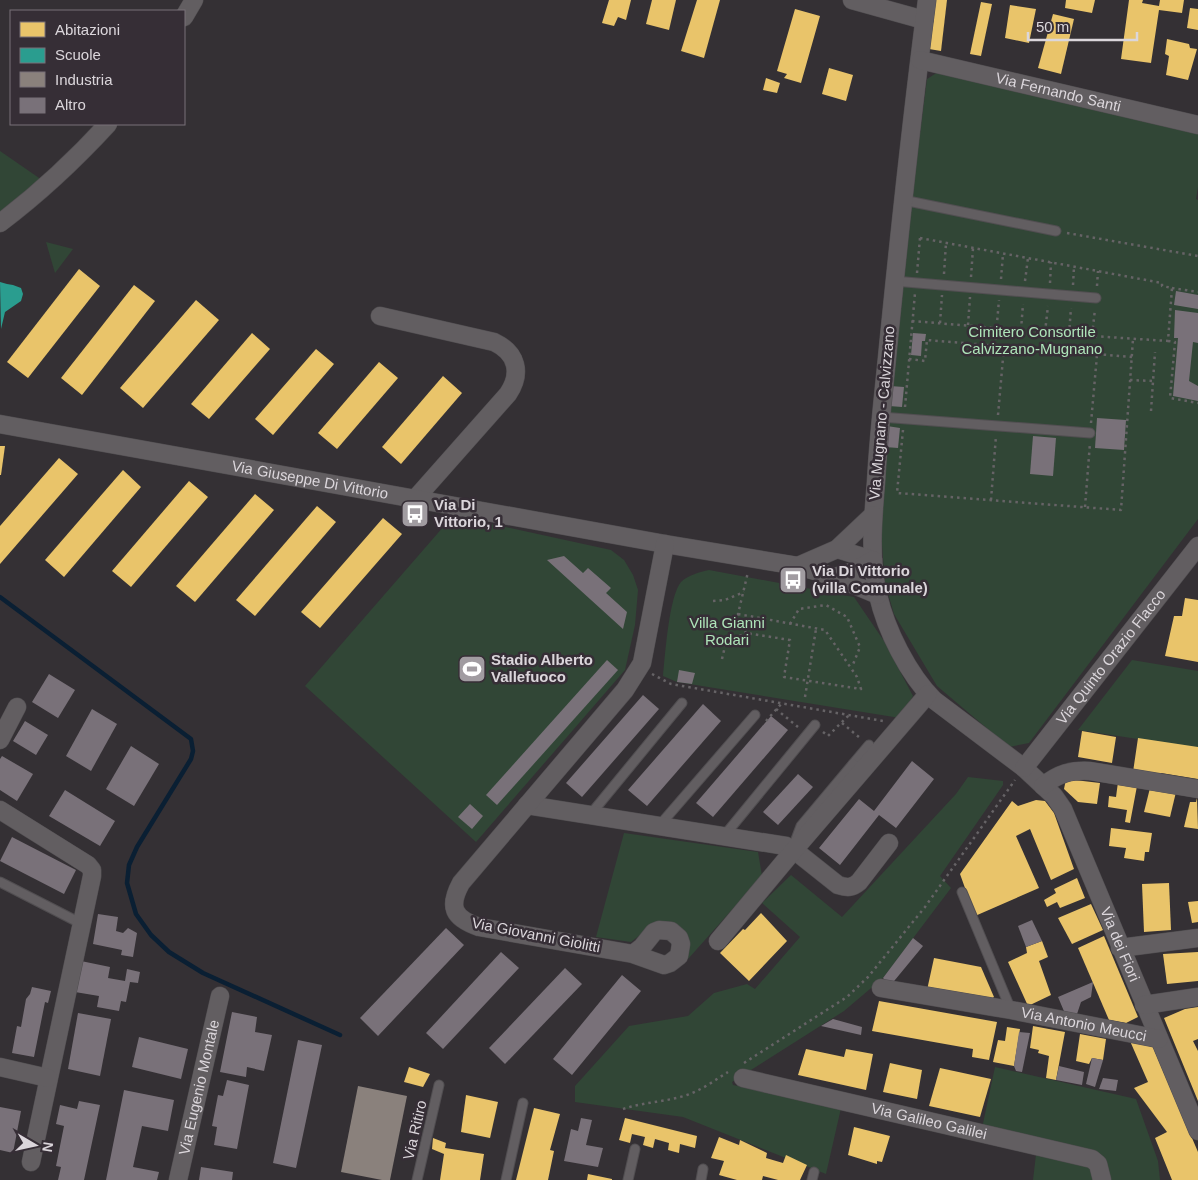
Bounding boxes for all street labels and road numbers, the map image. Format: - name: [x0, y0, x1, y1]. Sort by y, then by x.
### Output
- street label: Via Fernando Santi: [994, 69, 1123, 115]
- street label: Via Mugnano - Calvizzano: [865, 325, 898, 501]
- street label: Via Giuseppe Di Vittorio: [230, 457, 390, 502]
- street label: Via Quinto Orazio Flacco: [1053, 586, 1169, 728]
- street label: Via dei Fiori: [1097, 904, 1143, 984]
- street label: Via Giovanni Giolitti: [470, 914, 602, 955]
- street label: Via Antonio Meucci: [1020, 1003, 1148, 1044]
- street label: Via Eugenio Montale: [175, 1018, 222, 1157]
- street label: Via Ritiro: [399, 1098, 430, 1161]
- street label: Via Galileo Galilei: [870, 1099, 989, 1142]

